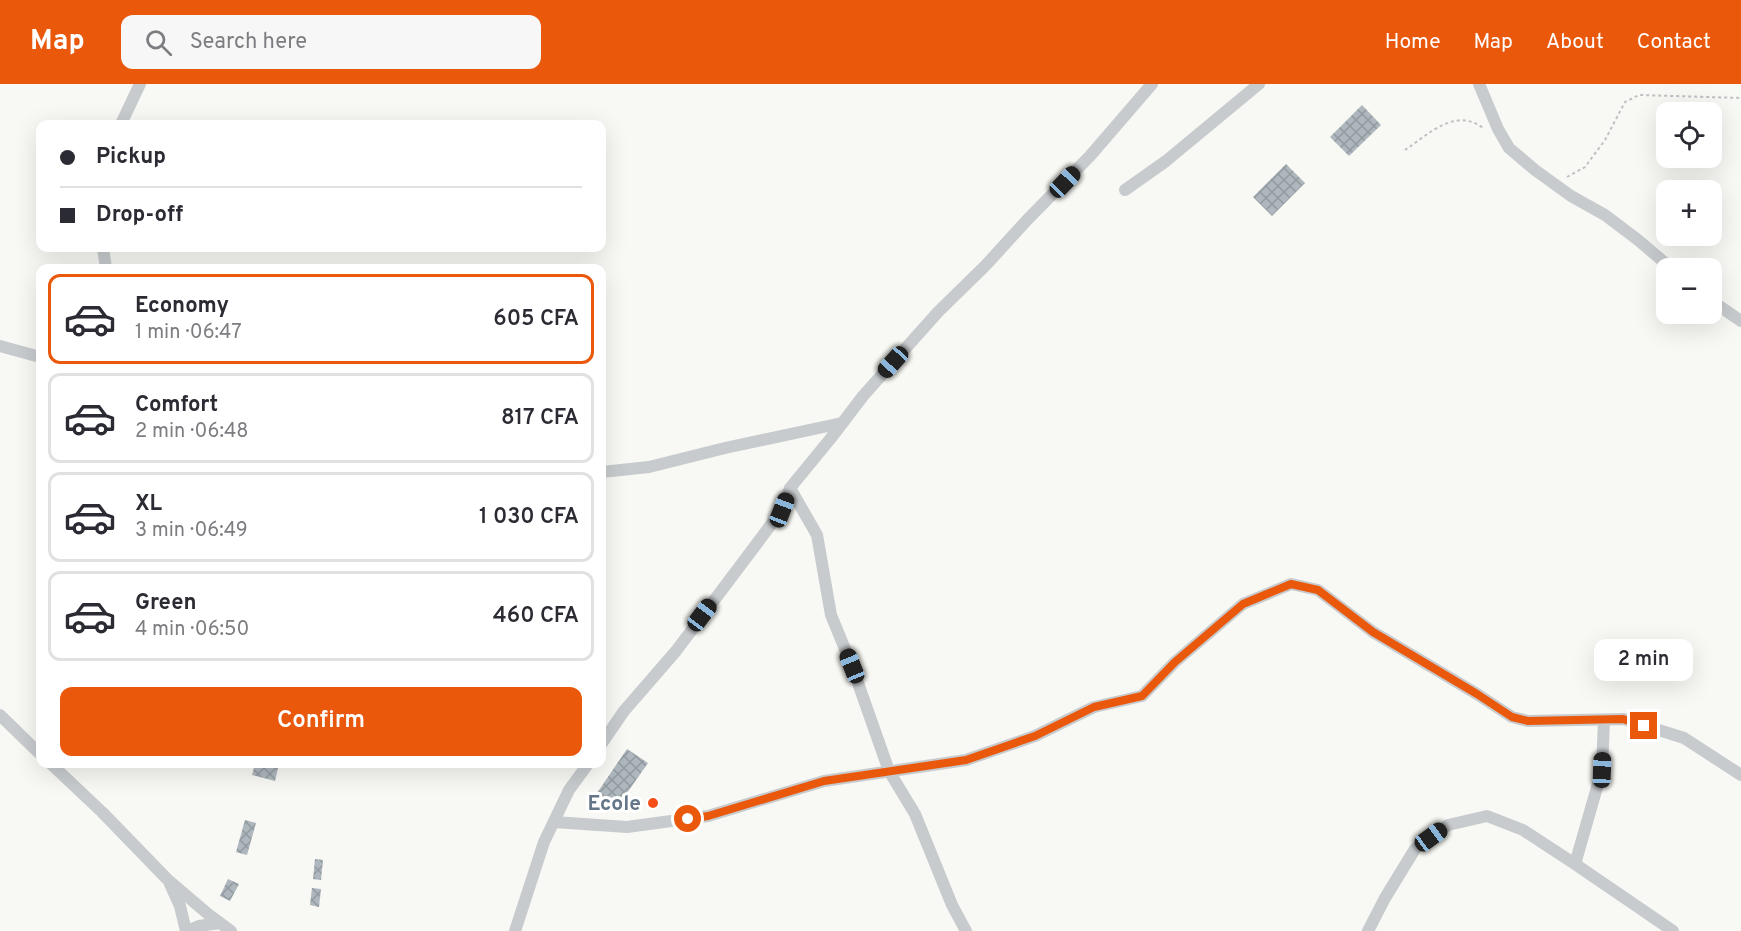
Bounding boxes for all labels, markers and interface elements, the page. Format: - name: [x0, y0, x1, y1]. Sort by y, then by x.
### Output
- search box: [121, 15, 541, 69]
- text: Map: [30, 24, 85, 60]
- icon: search: [142, 26, 175, 59]
- text: Search here: [190, 29, 307, 56]
- text: Home: [1385, 29, 1441, 56]
- text: Map: [1474, 29, 1513, 56]
- text: About: [1546, 29, 1604, 56]
- text: Contact: [1637, 29, 1711, 56]
- map controls: [1656, 102, 1722, 324]
- button: locate: [1656, 102, 1722, 168]
- text: Pickup: [96, 144, 166, 171]
- car: [1046, 163, 1084, 201]
- button: +: [1656, 180, 1722, 246]
- text: Drop-off: [96, 202, 183, 229]
- button: −: [1656, 258, 1722, 324]
- icon: car: [63, 292, 117, 346]
- text: Economy: [135, 293, 229, 320]
- text: 605 CFA: [493, 306, 579, 333]
- text: 1 min · 06:47: [135, 320, 242, 346]
- car: [874, 343, 912, 381]
- icon: car: [63, 391, 117, 445]
- text: Comfort: [135, 392, 218, 419]
- text: 817 CFA: [501, 405, 579, 432]
- text: 2 min · 06:48: [135, 419, 249, 445]
- icon: car: [63, 490, 117, 544]
- car: [767, 490, 797, 530]
- text: XL: [135, 491, 162, 518]
- text: 1 030 CFA: [479, 504, 579, 531]
- text: 3 min · 06:49: [135, 518, 248, 544]
- icon: car: [63, 589, 117, 643]
- text: Green: [135, 590, 197, 617]
- car: [684, 595, 720, 635]
- text: 460 CFA: [493, 603, 579, 630]
- text: 4 min · 06:50: [135, 617, 249, 643]
- callout: 2 min: [1594, 639, 1694, 681]
- car: [837, 646, 867, 686]
- text: 2 min: [1618, 647, 1669, 673]
- button: Confirm: [60, 687, 582, 756]
- route end: [1630, 712, 1657, 739]
- car: [1592, 752, 1612, 788]
- place label: Ecole: [588, 791, 641, 818]
- marker: Ecole: [646, 796, 660, 810]
- route start: [674, 805, 701, 832]
- car: [1411, 819, 1451, 855]

